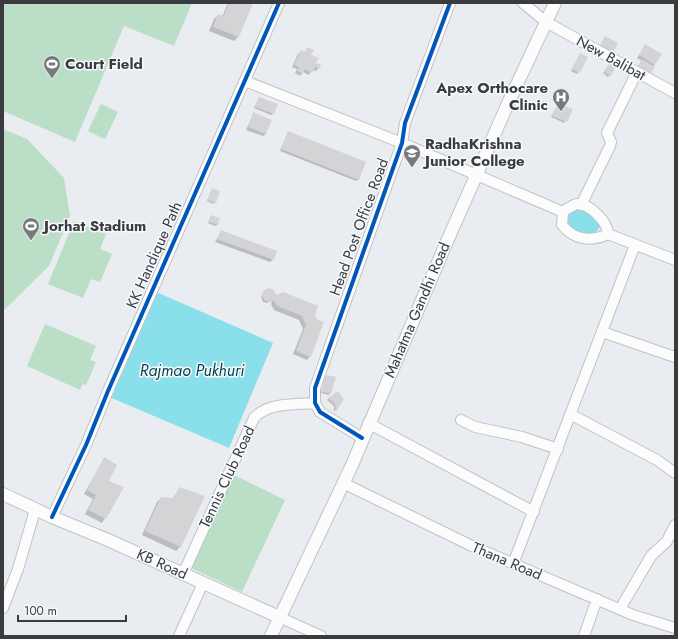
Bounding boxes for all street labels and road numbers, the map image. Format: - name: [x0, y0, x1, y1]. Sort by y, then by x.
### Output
- street label: New Balibat: [572, 30, 650, 86]
- street label: Head Post Office Road: [324, 155, 394, 299]
- street label: KK Handique Path: [121, 198, 187, 312]
- street label: Mahatma Gandhi Road: [378, 239, 456, 381]
- street label: Tennis Club Road: [194, 422, 260, 532]
- street label: Thana Road: [469, 536, 545, 586]
- street label: KB Road: [133, 543, 191, 585]

